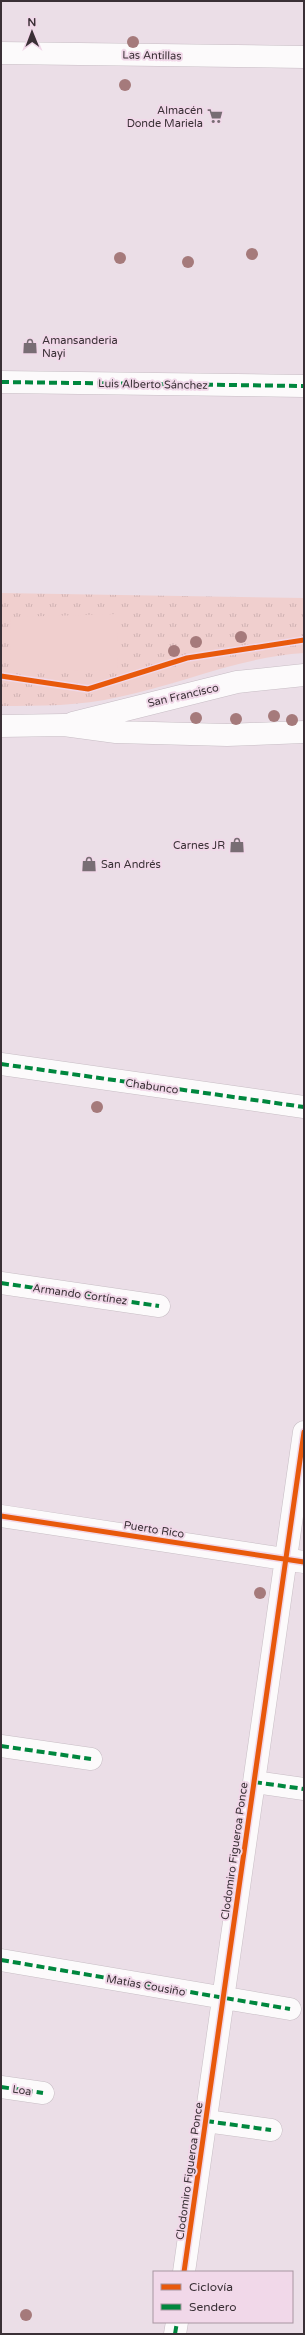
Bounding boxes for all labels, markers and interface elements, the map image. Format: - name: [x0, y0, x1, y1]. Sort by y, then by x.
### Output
- north arrow: [12, 12, 52, 52]
- text: N: [27, 16, 36, 29]
- street label: Las Antillas: [122, 48, 182, 63]
- place label: Almacén Donde Mariela: [127, 104, 203, 130]
- supermarket icon: Almacén Donde Mariela: [206, 107, 224, 125]
- place label: Amansanderia Nayi: [42, 334, 118, 360]
- shop icon: Amansanderia Nayi: [21, 337, 39, 355]
- street label: Luis Alberto Sánchez: [98, 377, 208, 392]
- street label: San Francisco: [146, 681, 220, 710]
- shop icon: Carnes JR: [228, 836, 246, 854]
- place label: Carnes JR: [173, 839, 225, 852]
- shop icon: San Andrés: [80, 855, 98, 873]
- place label: San Andrés: [101, 858, 161, 871]
- street label: Chabunco: [125, 1076, 180, 1097]
- street label: Armando Cortínez: [32, 1281, 129, 1308]
- street label: Puerto Rico: [123, 1518, 185, 1541]
- street label: Clodomiro Figueroa Ponce: [218, 1781, 251, 1921]
- street label: Matías Cousiño: [105, 1972, 187, 1999]
- street label: Loa: [12, 2083, 32, 2098]
- street label: Clodomiro Figueroa Ponce: [173, 2101, 206, 2241]
- legend: [153, 2271, 293, 2323]
- text: Ciclovía: [189, 2280, 233, 2294]
- text: Sendero: [189, 2300, 237, 2314]

